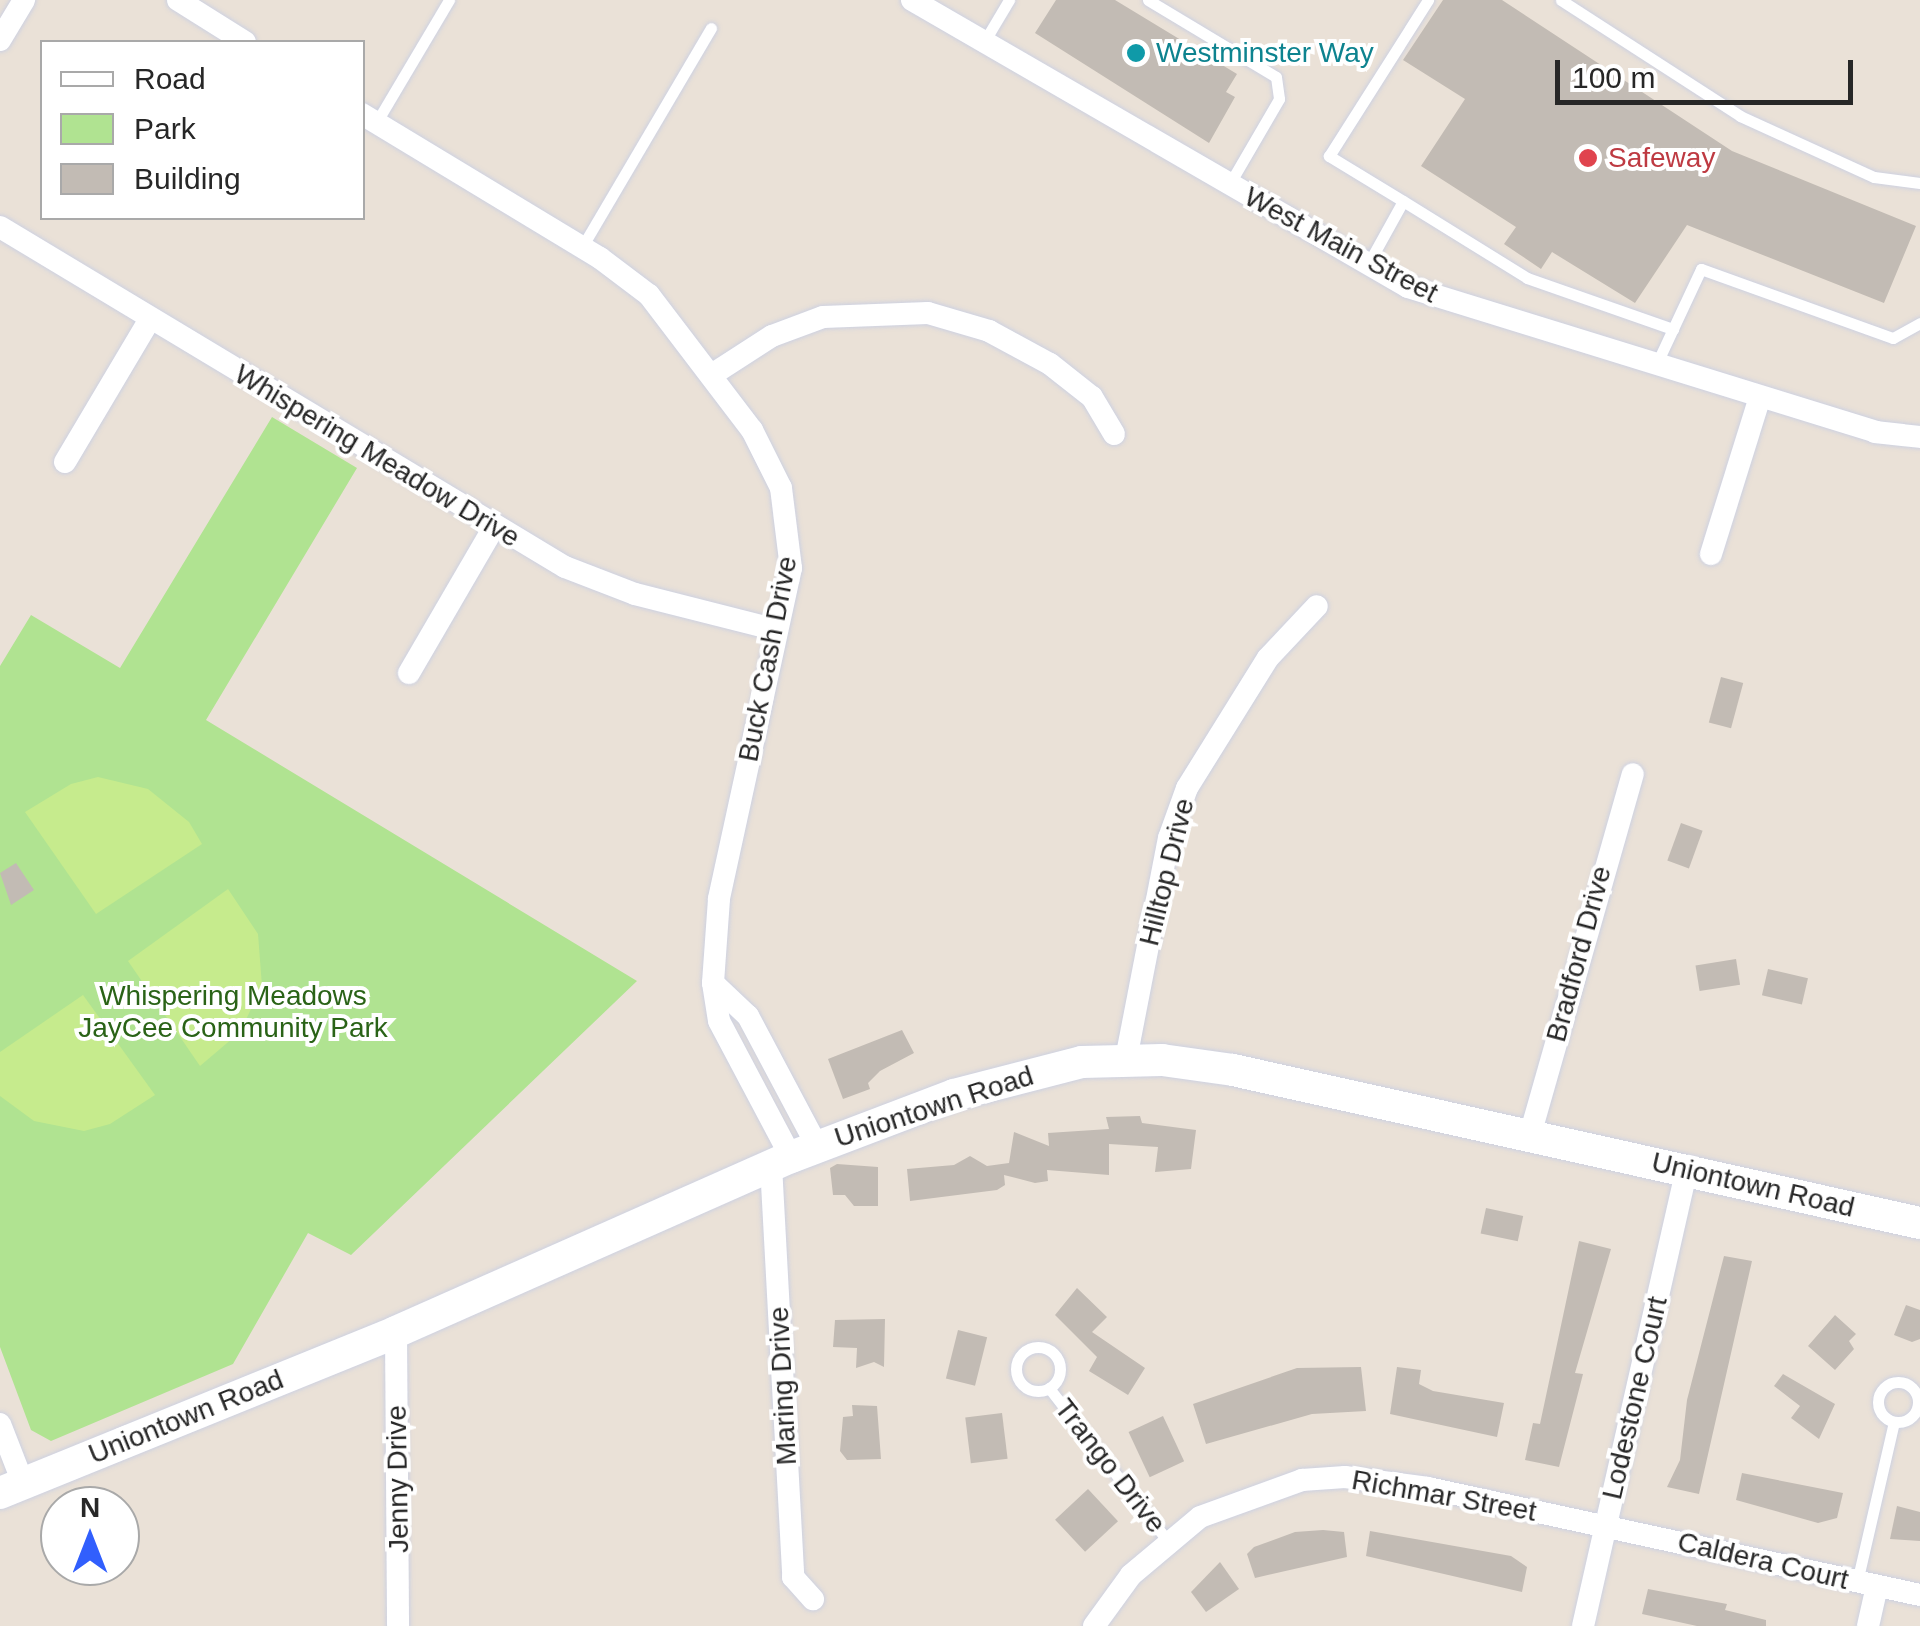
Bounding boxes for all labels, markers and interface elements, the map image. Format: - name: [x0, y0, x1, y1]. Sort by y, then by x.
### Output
- place label: Westminster Way: [1156, 36, 1374, 70]
- legend: [40, 40, 365, 220]
- scale bar: [1560, 40, 1858, 102]
- marker: Westminster Way: [1125, 42, 1147, 64]
- text: 100 m: [1572, 61, 1655, 94]
- text: Road: [134, 62, 206, 95]
- text: Park: [134, 112, 196, 145]
- place label: Safeway: [1608, 141, 1715, 175]
- marker: Safeway: [1577, 147, 1599, 169]
- text: Building: [134, 162, 241, 195]
- street label: West Main Street: [1239, 180, 1443, 310]
- street label: Whispering Meadow Drive: [228, 357, 526, 555]
- street label: Buck Cash Drive: [732, 553, 804, 765]
- street label: Hilltop Drive: [1132, 795, 1202, 949]
- street label: Bradford Drive: [1539, 862, 1619, 1046]
- park label: Whispering Meadows JayCee Community Park: [78, 979, 388, 1045]
- street label: Uniontown Road: [830, 1059, 1038, 1155]
- street label: Uniontown Road: [1648, 1145, 1858, 1225]
- street label: Lodestone Court: [1595, 1293, 1675, 1503]
- street label: Maring Drive: [762, 1306, 804, 1466]
- street label: Uniontown Road: [84, 1363, 288, 1471]
- street label: Trango Drive: [1047, 1392, 1173, 1540]
- street label: Jenny Drive: [380, 1405, 416, 1553]
- street label: Richmar Street: [1349, 1463, 1539, 1529]
- north arrow: [40, 1486, 140, 1586]
- text: N: [80, 1492, 100, 1523]
- street label: Caldera Court: [1674, 1525, 1852, 1597]

